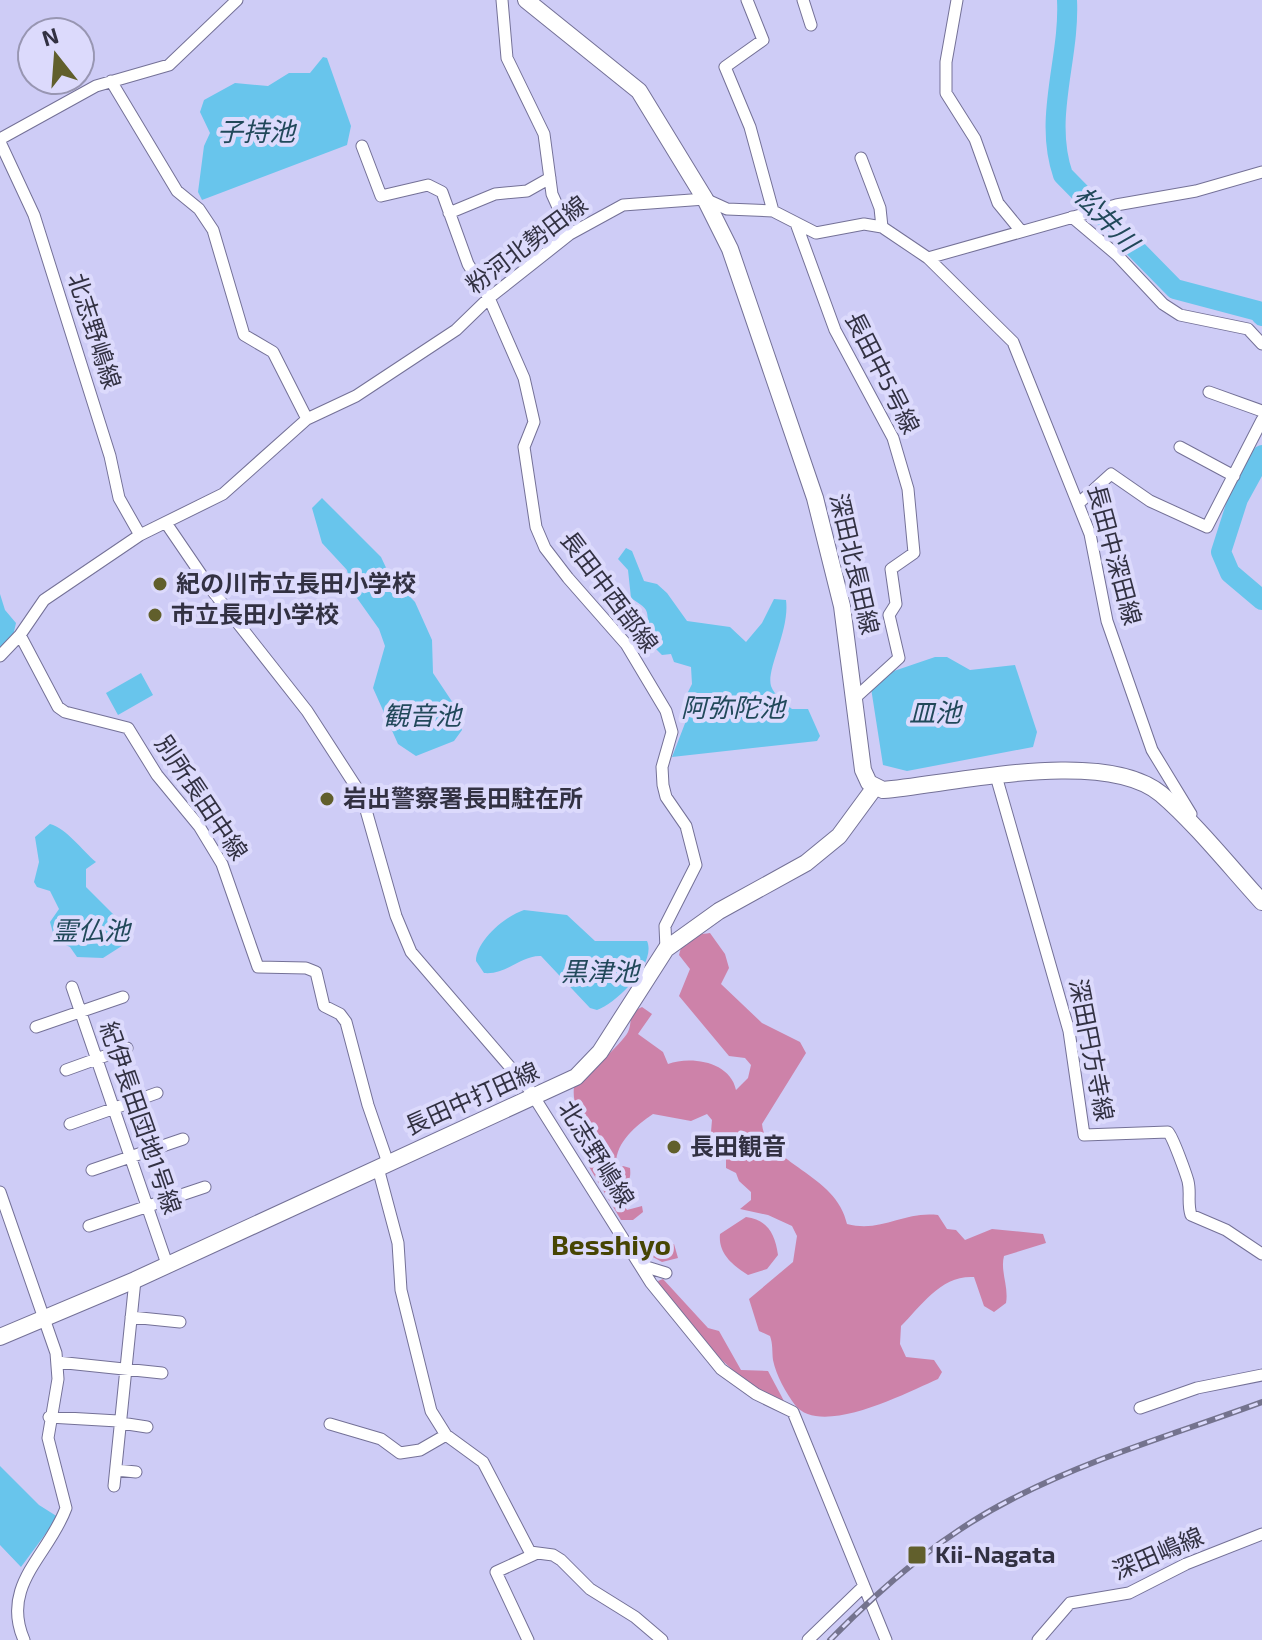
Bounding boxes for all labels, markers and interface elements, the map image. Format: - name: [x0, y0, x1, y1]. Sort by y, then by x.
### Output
- north arrow: [16, 16, 96, 96]
- text: N: [38, 21, 61, 51]
- water label: 子持池: [217, 115, 298, 146]
- water label: 松井川: [1069, 179, 1147, 259]
- street label: 粉河北勢田線: [460, 189, 592, 299]
- street label: 北志野嶋線: [63, 269, 128, 392]
- street label: 長田中5号線: [840, 307, 926, 438]
- street label: 長田中深田線: [1083, 481, 1148, 628]
- street label: 深田北長田線: [825, 490, 886, 637]
- street label: 長田中西部線: [555, 525, 665, 657]
- place label: 紀の川市立長田小学校: [176, 568, 416, 597]
- marker: 紀の川市立長田小学校: [151, 575, 169, 593]
- place label: 市立長田小学校: [171, 599, 339, 628]
- marker: 市立長田小学校: [146, 606, 164, 624]
- water label: 阿弥陀池: [681, 691, 788, 722]
- water label: 皿池: [909, 696, 964, 727]
- water label: 観音池: [383, 699, 464, 730]
- street label: 別所長田中線: [150, 729, 255, 865]
- place label: 岩出警察署長田駐在所: [343, 783, 583, 812]
- marker: 岩出警察署長田駐在所: [318, 790, 336, 808]
- water label: 霊仏池: [52, 914, 133, 945]
- water label: 黒津池: [561, 955, 642, 986]
- street label: 深田円方寺線: [1065, 976, 1120, 1123]
- street label: 紀伊長田団地1号線: [95, 1018, 188, 1218]
- street label: 長田中打田線: [400, 1055, 543, 1140]
- street label: 北志野嶋線: [553, 1095, 641, 1212]
- place label: 長田観音: [690, 1131, 786, 1160]
- marker: 長田観音: [665, 1138, 683, 1156]
- district label: Besshiyo: [551, 1227, 671, 1261]
- street label: 深田嶋線: [1108, 1521, 1207, 1585]
- place label: Kii-Nagata: [935, 1539, 1055, 1568]
- marker: Kii-Nagata: [906, 1544, 928, 1566]

